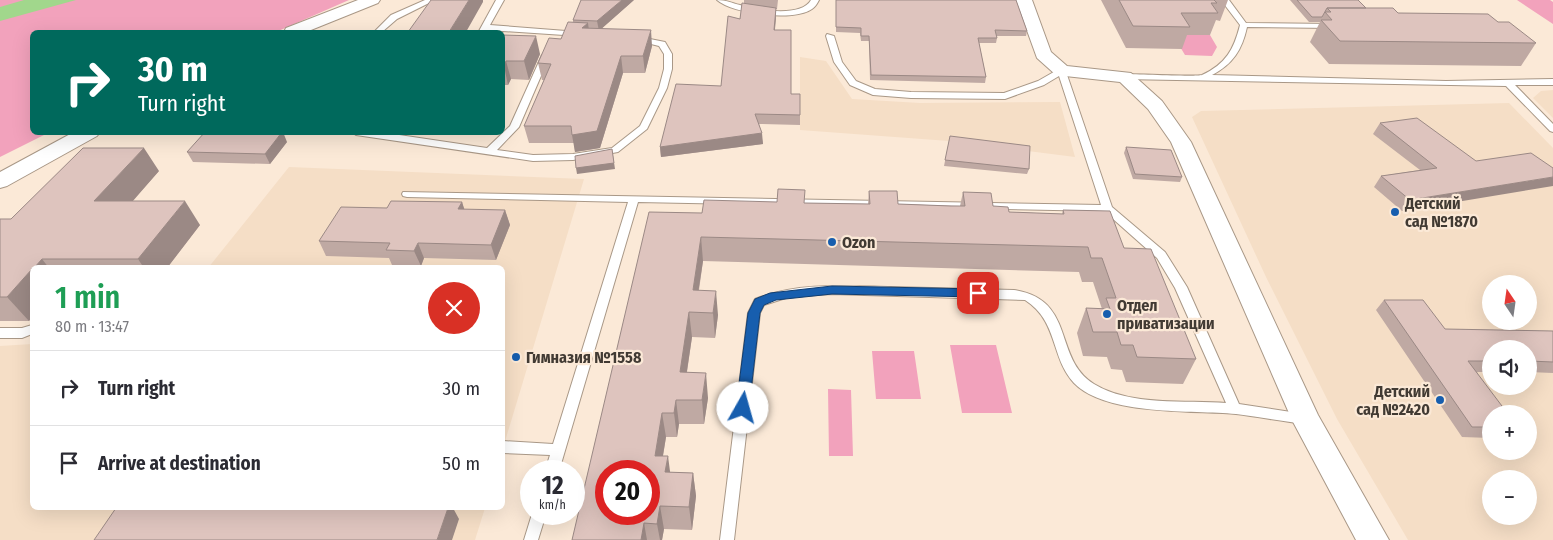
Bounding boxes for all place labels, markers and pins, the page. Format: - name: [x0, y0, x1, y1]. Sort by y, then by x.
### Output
- place label: Детский сад №1870: [1404, 194, 1478, 231]
- marker: Детский сад №1870: [1389, 206, 1401, 218]
- place label: Ozon: [842, 233, 875, 252]
- marker: Ozon: [826, 236, 838, 248]
- pin: [957, 272, 999, 314]
- place label: Отдел приватизации: [1117, 296, 1215, 333]
- marker: Отдел приватизации: [1101, 308, 1113, 320]
- place label: Гимназия №1558: [526, 348, 642, 367]
- marker: Гимназия №1558: [510, 351, 522, 363]
- place label: Детский сад №2420: [1356, 382, 1430, 419]
- marker: Детский сад №2420: [1434, 394, 1446, 406]

